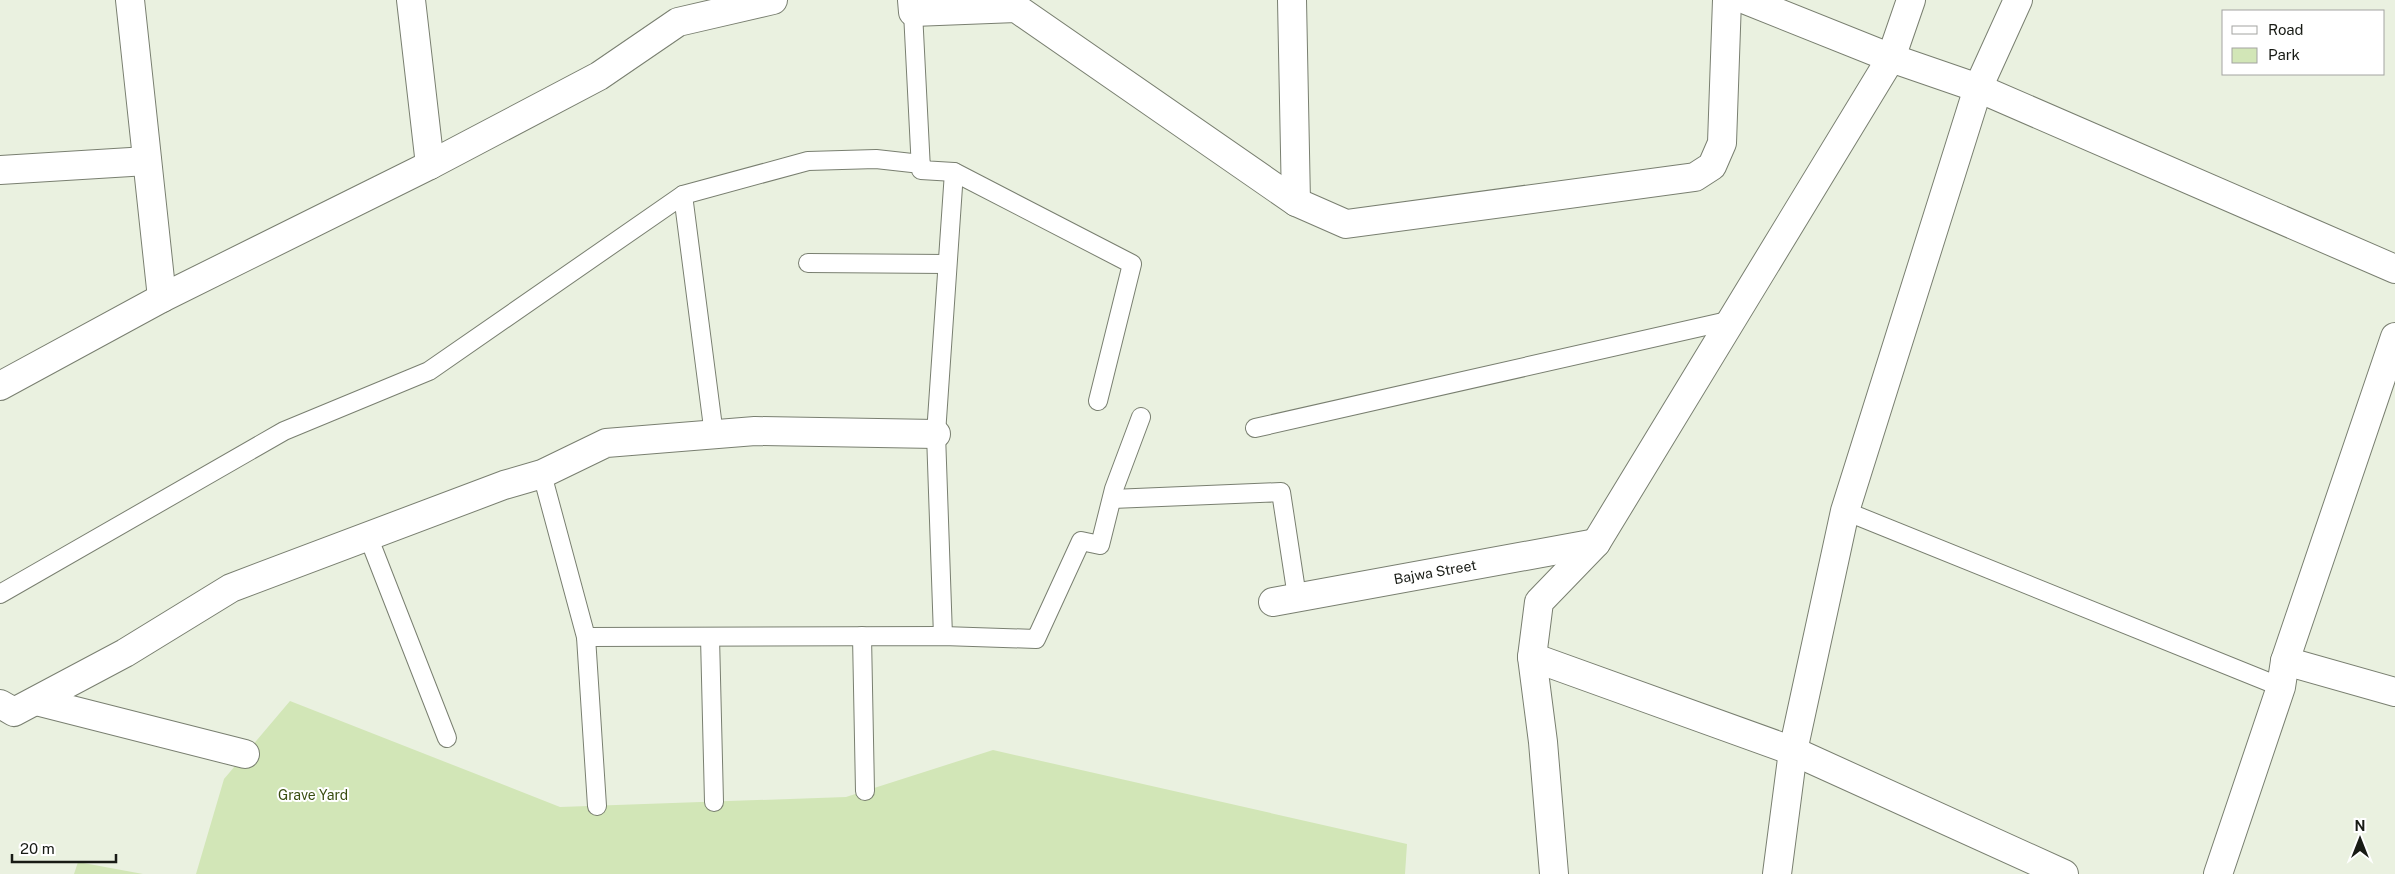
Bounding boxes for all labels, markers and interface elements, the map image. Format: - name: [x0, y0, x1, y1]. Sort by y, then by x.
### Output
- legend: [2222, 10, 2385, 75]
- text: Road: [2268, 21, 2304, 38]
- text: Park: [2268, 46, 2300, 63]
- street label: Bajwa Street: [1392, 557, 1478, 587]
- park label: Grave Yard: [278, 787, 348, 803]
- north arrow: [2335, 814, 2385, 864]
- text: N: [2355, 818, 2365, 834]
- scale bar: [12, 832, 116, 864]
- text: 20 m: [20, 840, 55, 857]

